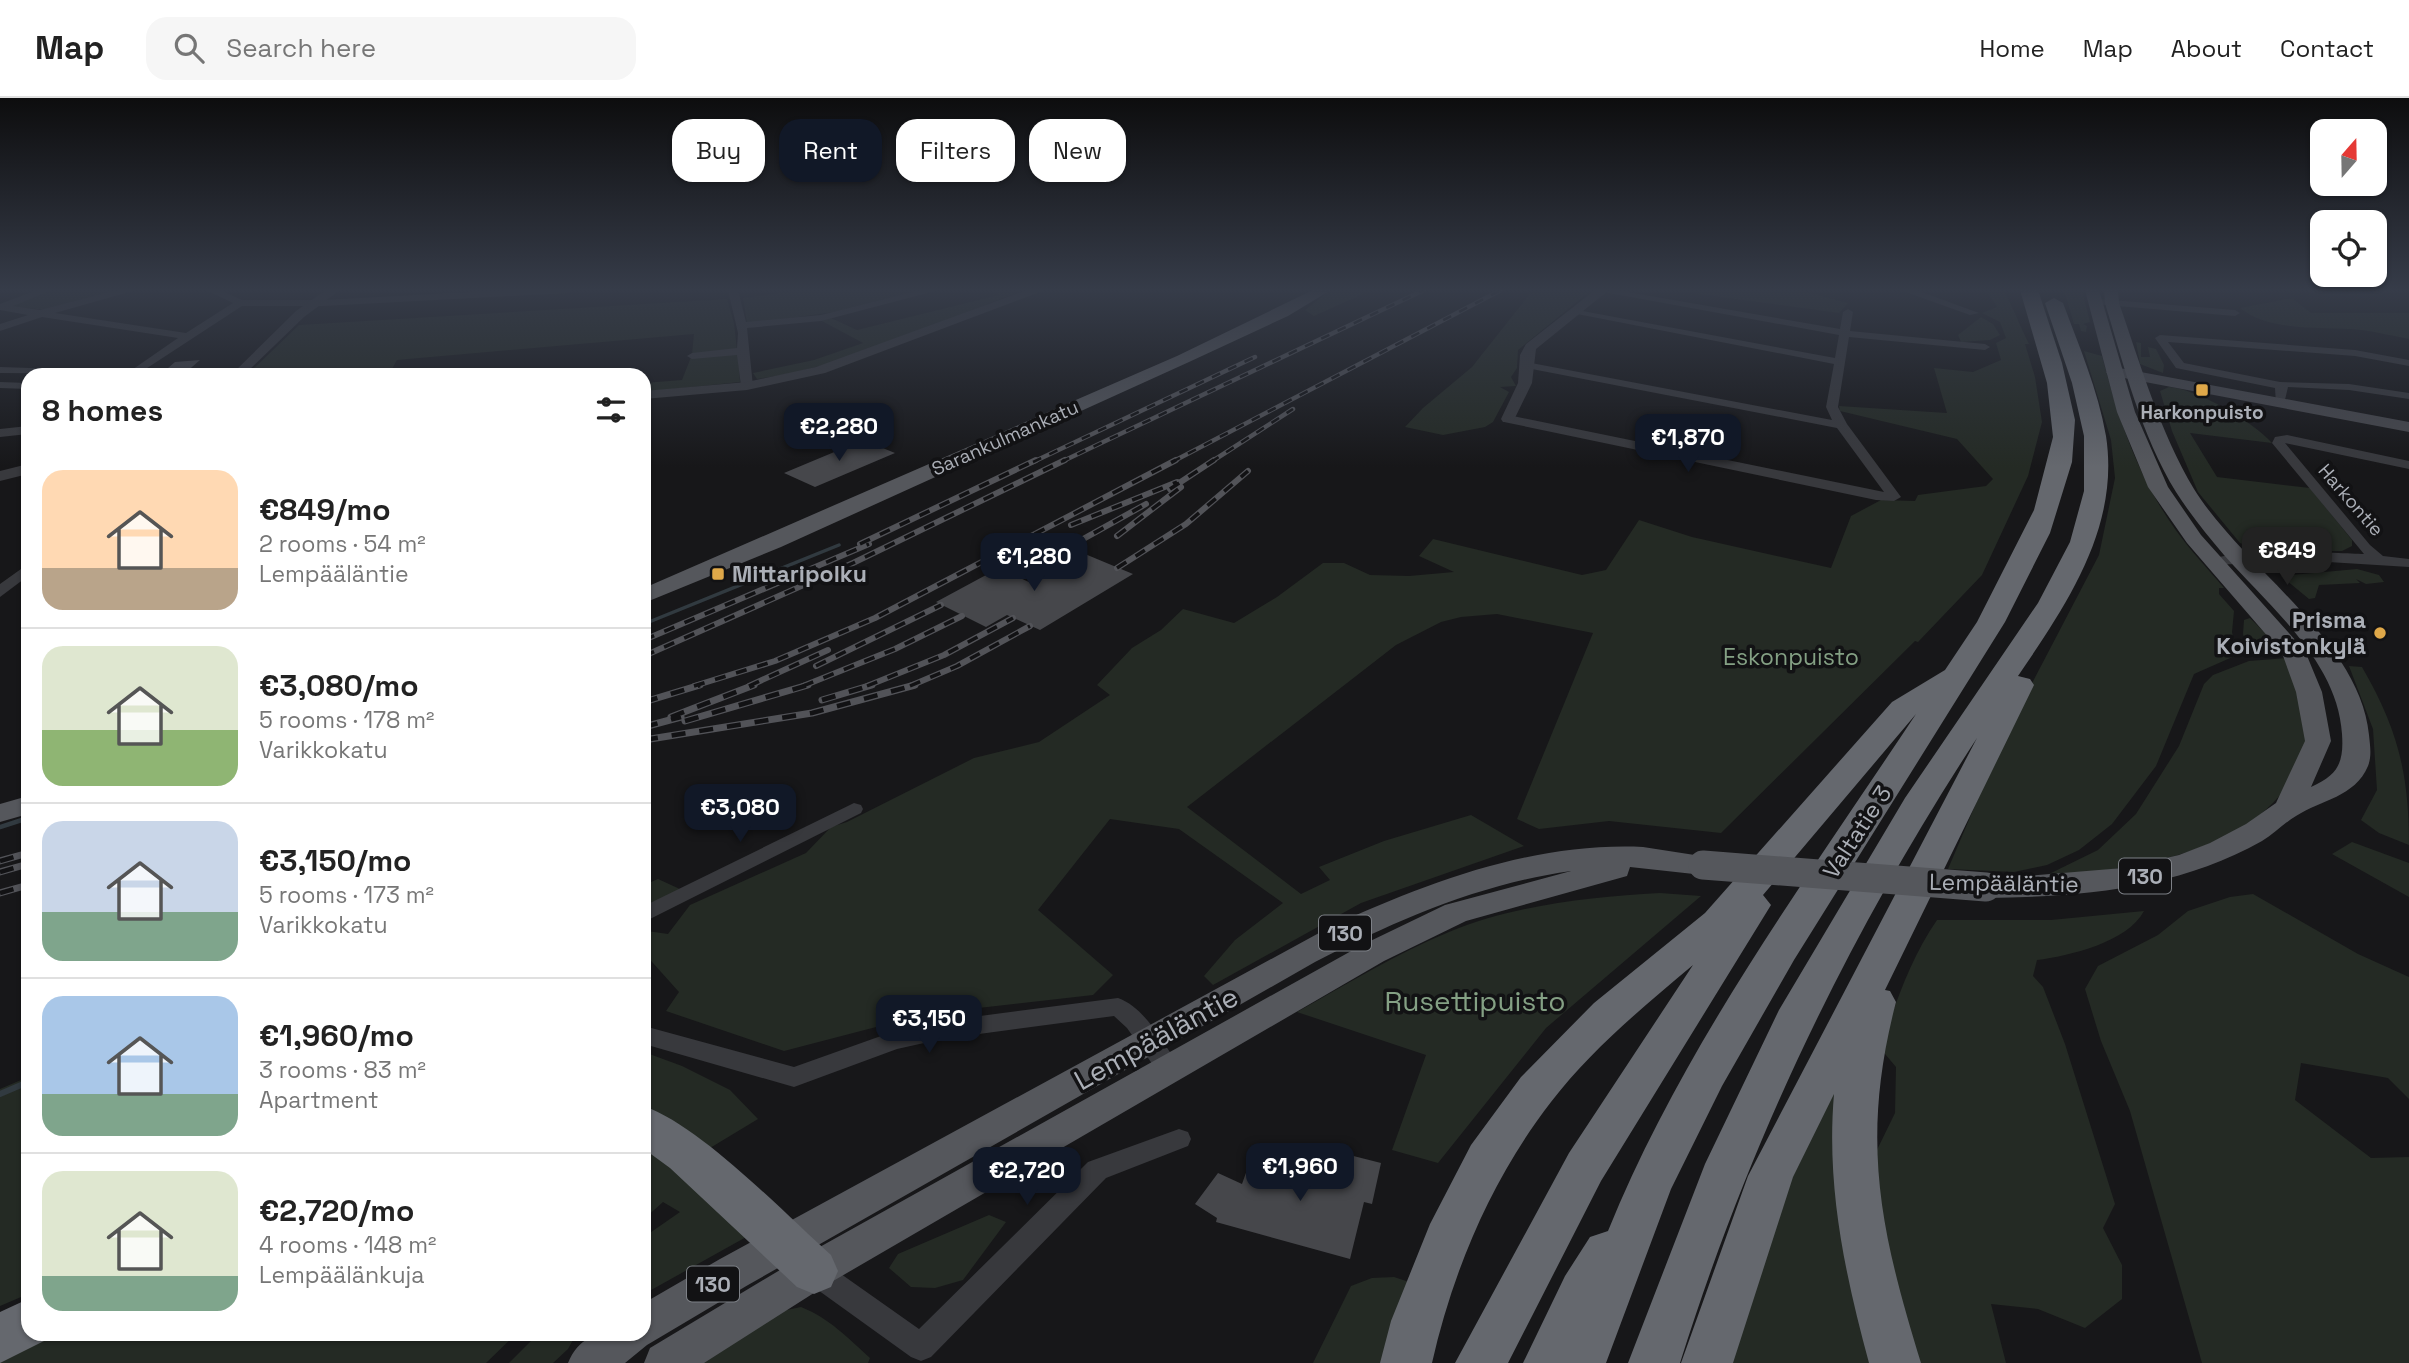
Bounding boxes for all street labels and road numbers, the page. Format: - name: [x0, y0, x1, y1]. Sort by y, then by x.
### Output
- street label: Sarankulmankatu: [928, 394, 1082, 482]
- street label: Harkontie: [2313, 459, 2389, 541]
- street label: Valtatie 3: [1816, 780, 1898, 884]
- road number: 130: [2119, 858, 2171, 894]
- street label: Lempääläntie: [1929, 867, 2079, 899]
- road number: 130: [1319, 916, 1371, 950]
- street label: Lempääläntie: [1068, 978, 1244, 1098]
- road number: 130: [687, 1266, 739, 1302]

